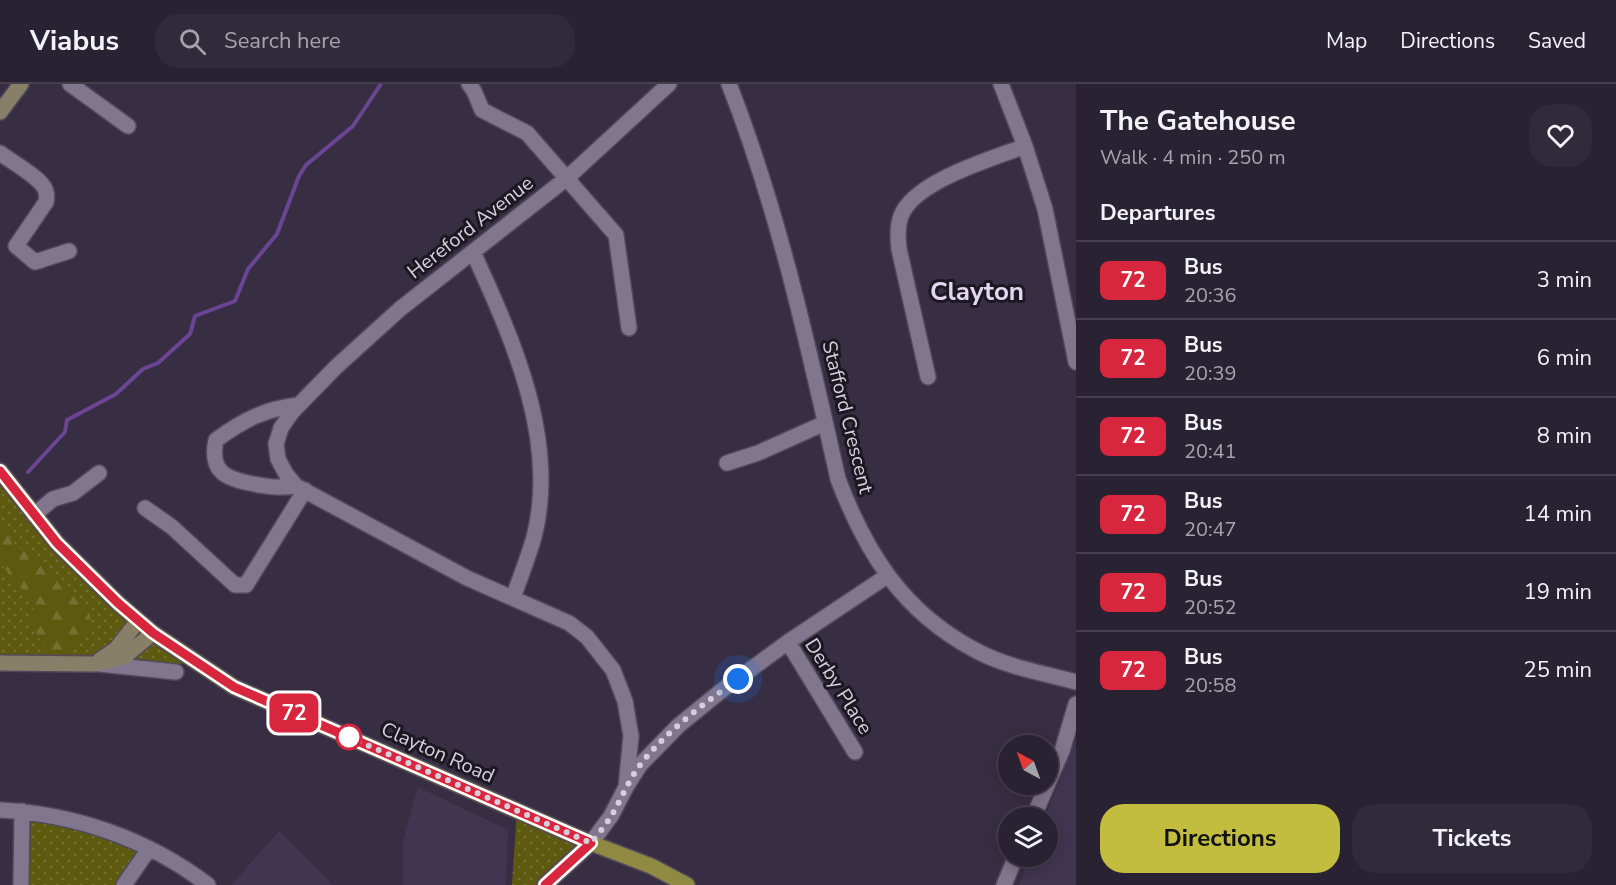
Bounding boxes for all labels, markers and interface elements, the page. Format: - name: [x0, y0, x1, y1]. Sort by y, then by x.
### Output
- search box: [155, 14, 575, 68]
- text: Viabus: [30, 22, 119, 60]
- icon: search: [176, 25, 209, 58]
- text: Search here: [224, 26, 341, 56]
- text: Map: [1326, 27, 1367, 55]
- text: Directions: [1400, 27, 1495, 55]
- text: Saved: [1528, 27, 1586, 55]
- text: The Gatehouse: [1100, 102, 1296, 140]
- button: heart: [1529, 104, 1592, 167]
- text: Walk · 4 min · 250 m: [1100, 144, 1286, 171]
- street label: Hereford Avenue: [402, 170, 539, 285]
- text: Departures: [1100, 198, 1215, 228]
- text: Bus: [1184, 252, 1223, 282]
- text: 3 min: [1537, 265, 1592, 295]
- text: 72: [1120, 266, 1146, 294]
- district label: Clayton: [930, 274, 1024, 309]
- text: 20:36: [1184, 282, 1237, 309]
- text: Bus: [1184, 330, 1223, 360]
- street label: Stafford Crescent: [816, 338, 880, 497]
- text: 6 min: [1537, 343, 1592, 373]
- text: 72: [1120, 344, 1146, 372]
- text: 20:39: [1184, 360, 1237, 387]
- text: Bus: [1184, 408, 1223, 438]
- text: 8 min: [1537, 421, 1592, 451]
- text: 72: [1120, 422, 1146, 450]
- text: 20:41: [1184, 438, 1237, 465]
- text: Bus: [1184, 486, 1223, 516]
- text: 14 min: [1524, 499, 1592, 529]
- text: 72: [1120, 500, 1146, 528]
- text: 20:47: [1184, 516, 1237, 543]
- text: Bus: [1184, 564, 1223, 594]
- text: 19 min: [1524, 577, 1592, 607]
- text: 72: [1120, 578, 1146, 606]
- text: 20:52: [1184, 594, 1237, 621]
- street label: Derby Place: [798, 633, 879, 739]
- text: Bus: [1184, 642, 1223, 672]
- text: 25 min: [1524, 655, 1592, 685]
- text: 72: [1120, 656, 1146, 684]
- your location: [723, 664, 753, 694]
- text: 20:58: [1184, 672, 1237, 699]
- line badge: 72: [267, 694, 321, 732]
- text: 72: [281, 699, 307, 727]
- street label: Clayton Road: [377, 715, 499, 789]
- unlabelled marker: [336, 724, 362, 750]
- north arrow: [998, 735, 1058, 795]
- map controls: [998, 735, 1058, 867]
- button: Directions: [1100, 804, 1340, 873]
- button: Tickets: [1352, 804, 1592, 873]
- button: layers: [998, 807, 1058, 867]

